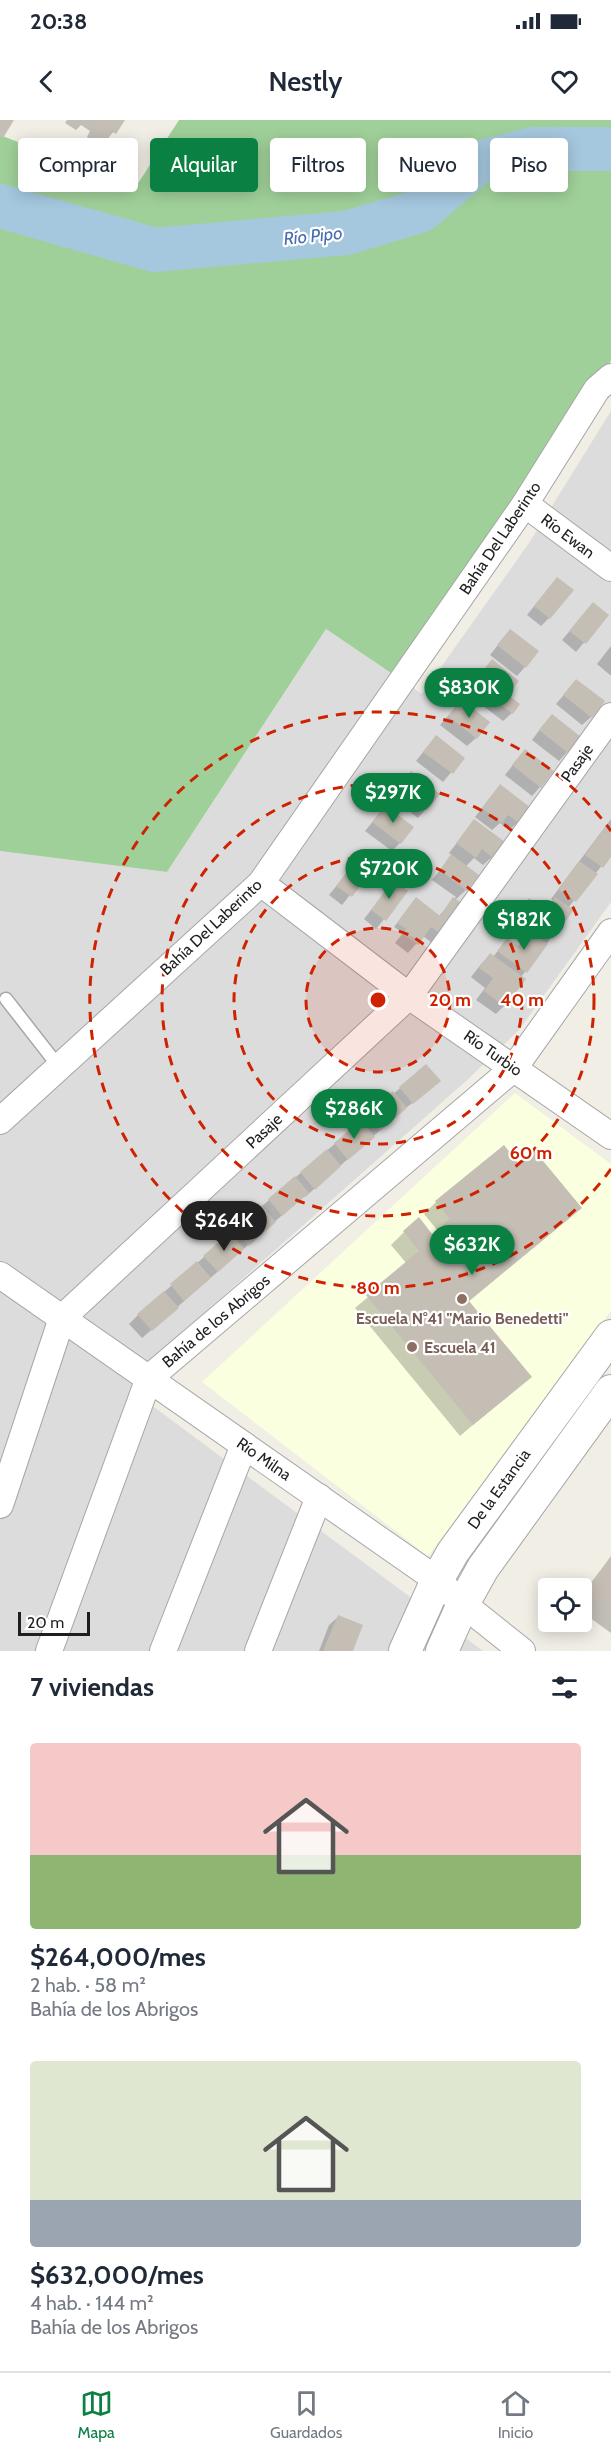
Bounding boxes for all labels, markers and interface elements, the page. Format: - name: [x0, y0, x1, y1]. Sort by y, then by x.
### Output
- text: 20:38: [30, 8, 87, 35]
- icon: back: [30, 65, 63, 98]
- text: Nestly: [269, 65, 342, 98]
- icon: heart: [548, 65, 581, 98]
- chip: Comprar: [18, 138, 138, 192]
- chip: Alquilar: [150, 138, 258, 192]
- chip: Filtros: [270, 138, 366, 192]
- chip: Nuevo: [378, 138, 478, 192]
- chip: Piso: [490, 138, 568, 192]
- water label: Río Pipo: [283, 222, 343, 250]
- street label: Bahía Del Laberinto: [455, 478, 545, 598]
- street label: Río Ewan: [537, 510, 599, 562]
- pin: $830K: [427, 668, 511, 719]
- text: $830K: [438, 675, 500, 699]
- street label: Pasaje: [557, 740, 597, 786]
- pin: $297K: [351, 773, 435, 824]
- text: $297K: [365, 780, 421, 804]
- pin: $720K: [347, 849, 431, 900]
- text: $720K: [359, 856, 419, 880]
- street label: Bahía Del Laberinto: [156, 875, 266, 979]
- pin: $182K: [482, 900, 566, 951]
- text: $182K: [497, 907, 551, 931]
- text: 20 m: [429, 989, 471, 1011]
- text: 40 m: [500, 989, 544, 1011]
- centre of rings: [368, 990, 388, 1010]
- street label: Río Turbio: [460, 1026, 526, 1080]
- pin: $286K: [312, 1089, 396, 1140]
- text: $286K: [325, 1096, 383, 1120]
- street label: Pasaje: [242, 1110, 286, 1152]
- text: 60 m: [510, 1142, 552, 1164]
- pin: $264K: [182, 1201, 266, 1252]
- text: $264K: [195, 1208, 253, 1232]
- pin: $632K: [430, 1225, 514, 1276]
- text: $632K: [444, 1232, 500, 1256]
- street label: Bahía de los Abrigos: [158, 1270, 274, 1372]
- text: 80 m: [356, 1277, 400, 1299]
- marker: Escuela N°41 "Mario Benedetti": [455, 1292, 469, 1306]
- place label: Escuela N°41 "Mario Benedetti": [356, 1309, 569, 1328]
- place label: Escuela 41: [424, 1338, 496, 1357]
- marker: Escuela 41: [405, 1340, 419, 1354]
- street label: Río Milna: [233, 1433, 295, 1485]
- street label: De la Estancia: [464, 1445, 535, 1533]
- map controls: [538, 1578, 592, 1632]
- button: locate: [538, 1578, 592, 1632]
- scale bar: [18, 1609, 90, 1636]
- text: 20 m: [27, 1613, 64, 1632]
- text: 7 viviendas: [30, 1671, 154, 1703]
- icon: filters: [548, 1671, 581, 1704]
- icon: home: [252, 1782, 360, 1890]
- text: $264,000/mes: [30, 1941, 206, 1973]
- text: 2 hab. · 58 m²: [30, 1973, 146, 1997]
- text: Bahía de los Abrigos: [30, 1997, 198, 2021]
- icon: home: [252, 2100, 360, 2208]
- text: $632,000/mes: [30, 2259, 204, 2291]
- text: 4 hab. · 144 m²: [30, 2291, 154, 2315]
- text: Bahía de los Abrigos: [30, 2315, 198, 2339]
- tab: Mapa: [78, 2387, 115, 2442]
- tab: Guardados: [270, 2387, 342, 2442]
- tab: Inicio: [498, 2387, 533, 2442]

